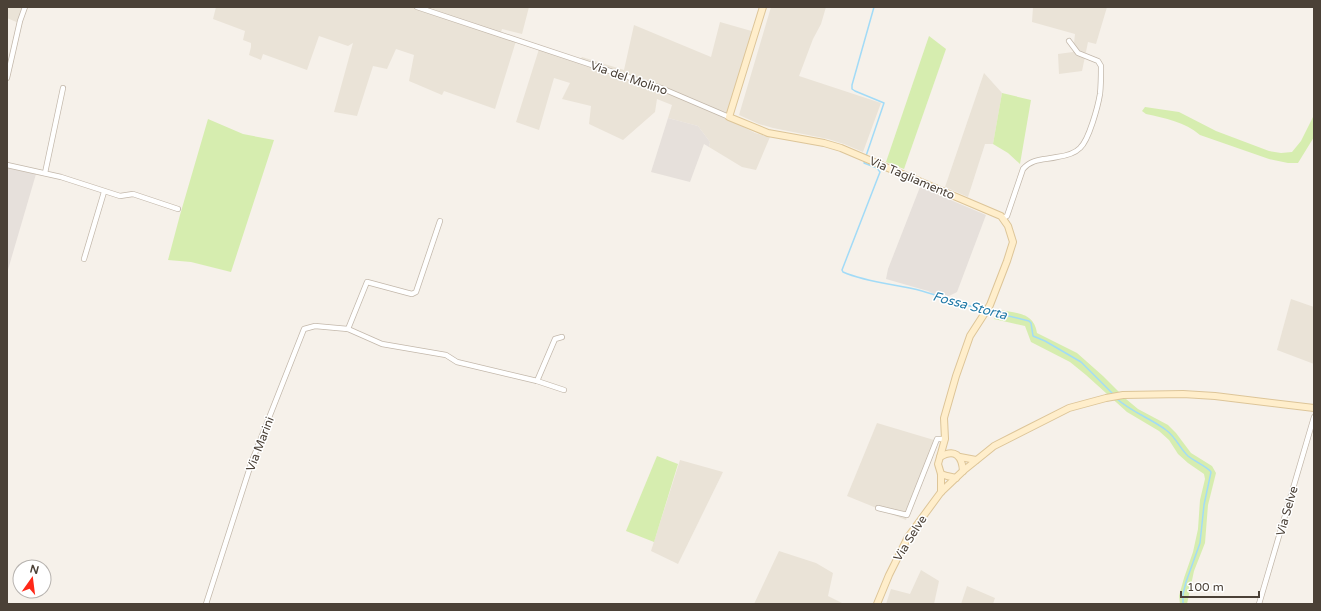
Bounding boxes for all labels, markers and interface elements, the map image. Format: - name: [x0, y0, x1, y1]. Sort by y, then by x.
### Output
- street label: Via del Molino: [589, 58, 669, 98]
- street label: Via Tagliamento: [867, 154, 957, 202]
- water label: Fossa Storta: [931, 288, 1009, 324]
- street label: Via Marini: [243, 415, 277, 473]
- street label: Via Selve: [1273, 484, 1301, 538]
- street label: Via Selve: [890, 512, 930, 563]
- north arrow: [12, 559, 52, 599]
- text: N: [28, 562, 40, 577]
- scale bar: [1181, 573, 1259, 599]
- text: 100 m: [1187, 580, 1224, 594]

